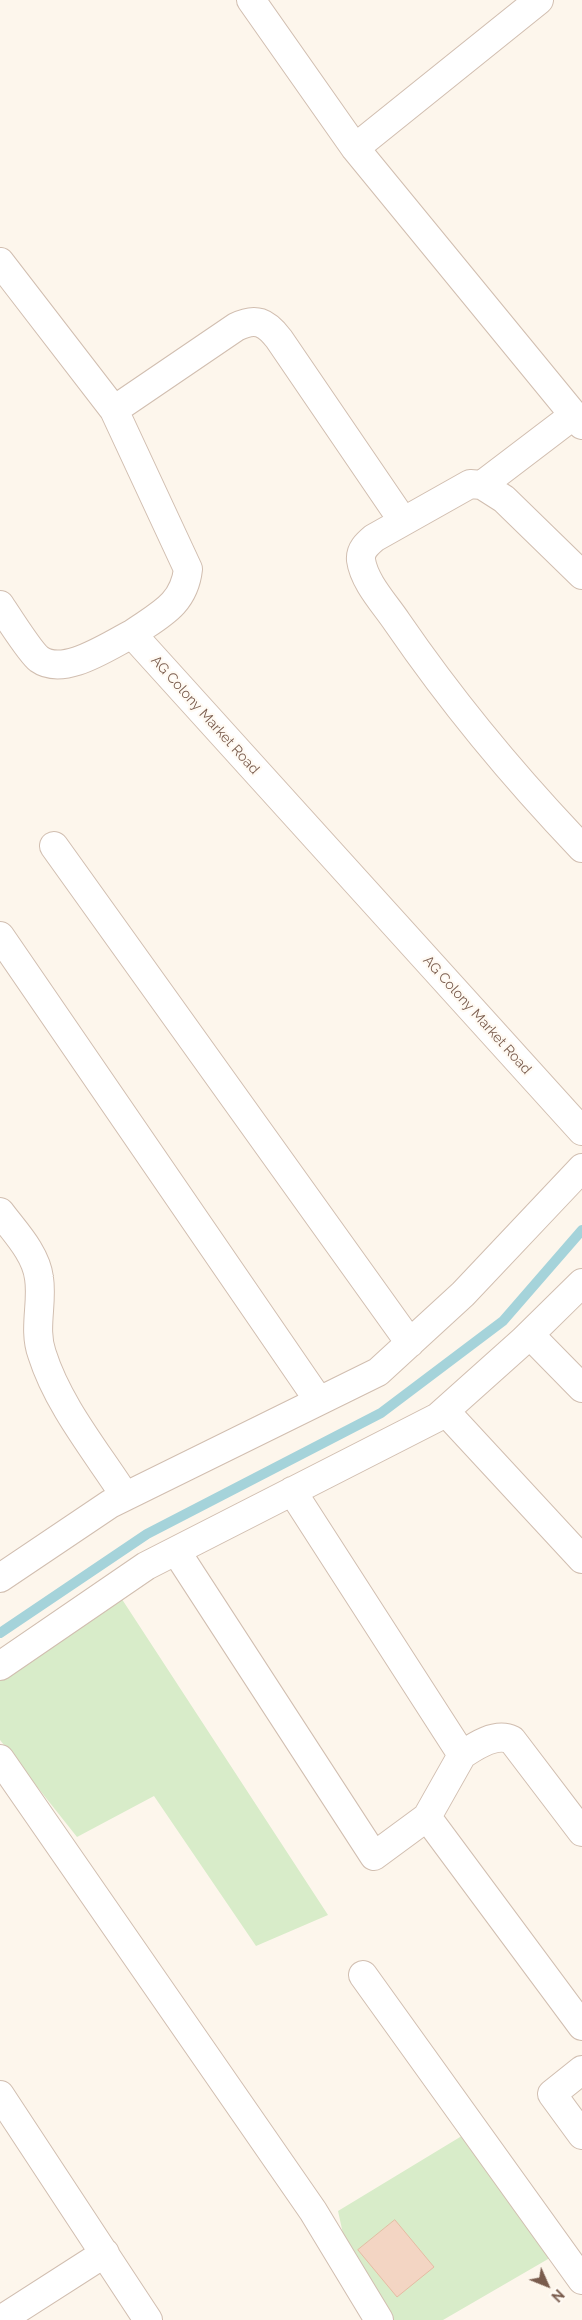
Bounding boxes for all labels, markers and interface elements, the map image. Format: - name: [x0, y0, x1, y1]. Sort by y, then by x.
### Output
- street label: AG Colony Market Road: [147, 652, 263, 778]
- street label: AG Colony Market Road: [419, 952, 535, 1078]
- north arrow: [522, 2260, 572, 2310]
- text: N: [548, 2286, 567, 2305]

